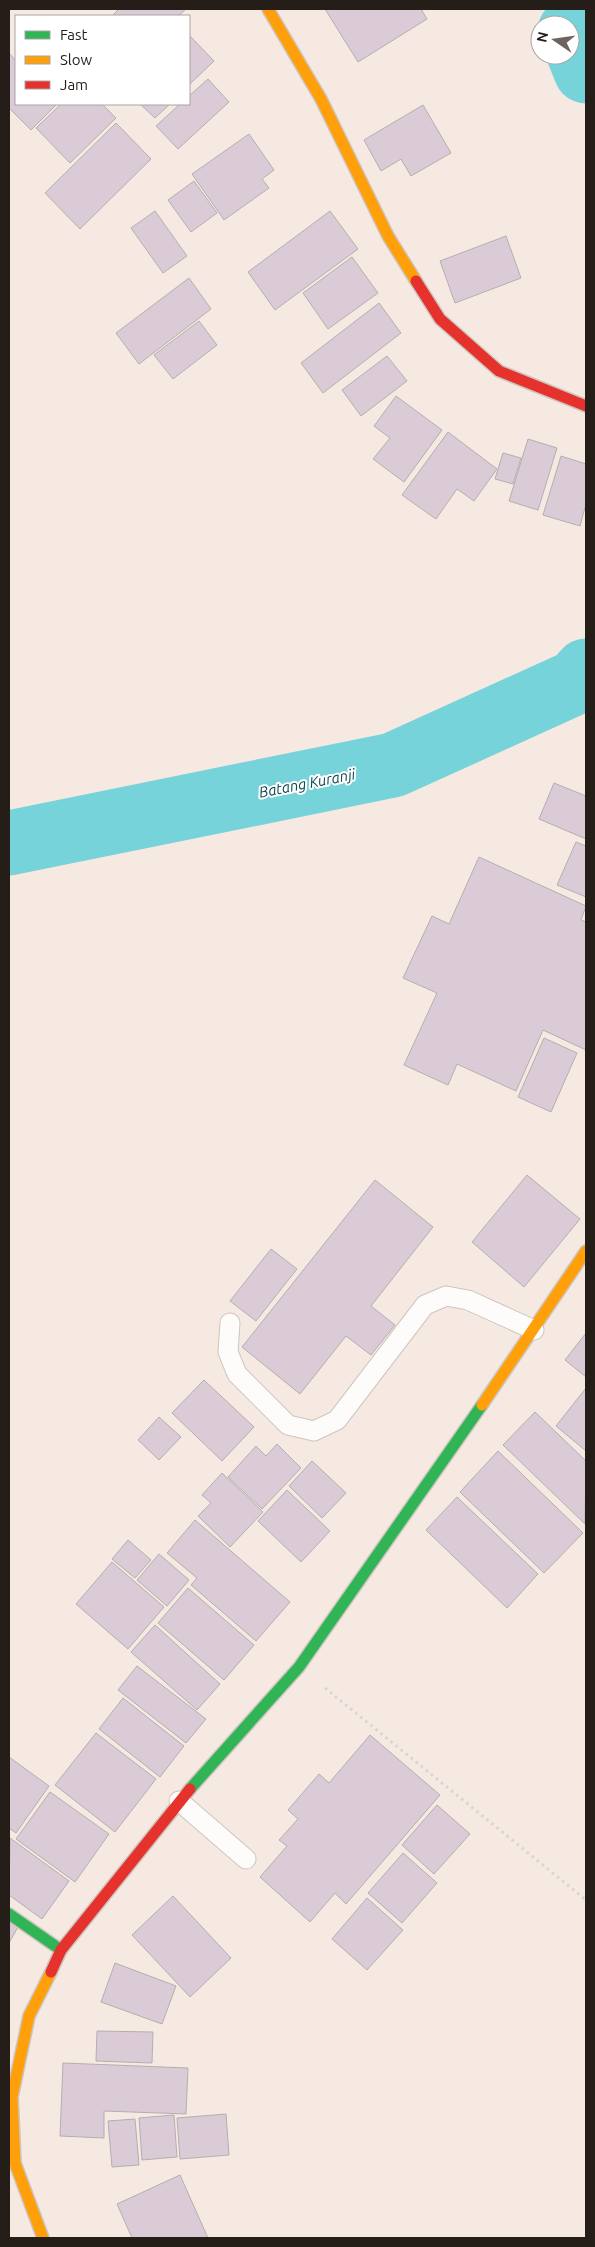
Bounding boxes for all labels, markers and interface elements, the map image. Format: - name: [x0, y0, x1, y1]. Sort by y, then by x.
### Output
- legend: [15, 15, 190, 105]
- north arrow: [530, 15, 580, 65]
- text: Fast: [60, 26, 88, 43]
- text: N: [533, 30, 551, 44]
- text: Slow: [60, 51, 93, 68]
- text: Jam: [60, 76, 88, 93]
- water label: Batang Kuranji: [257, 765, 358, 801]

